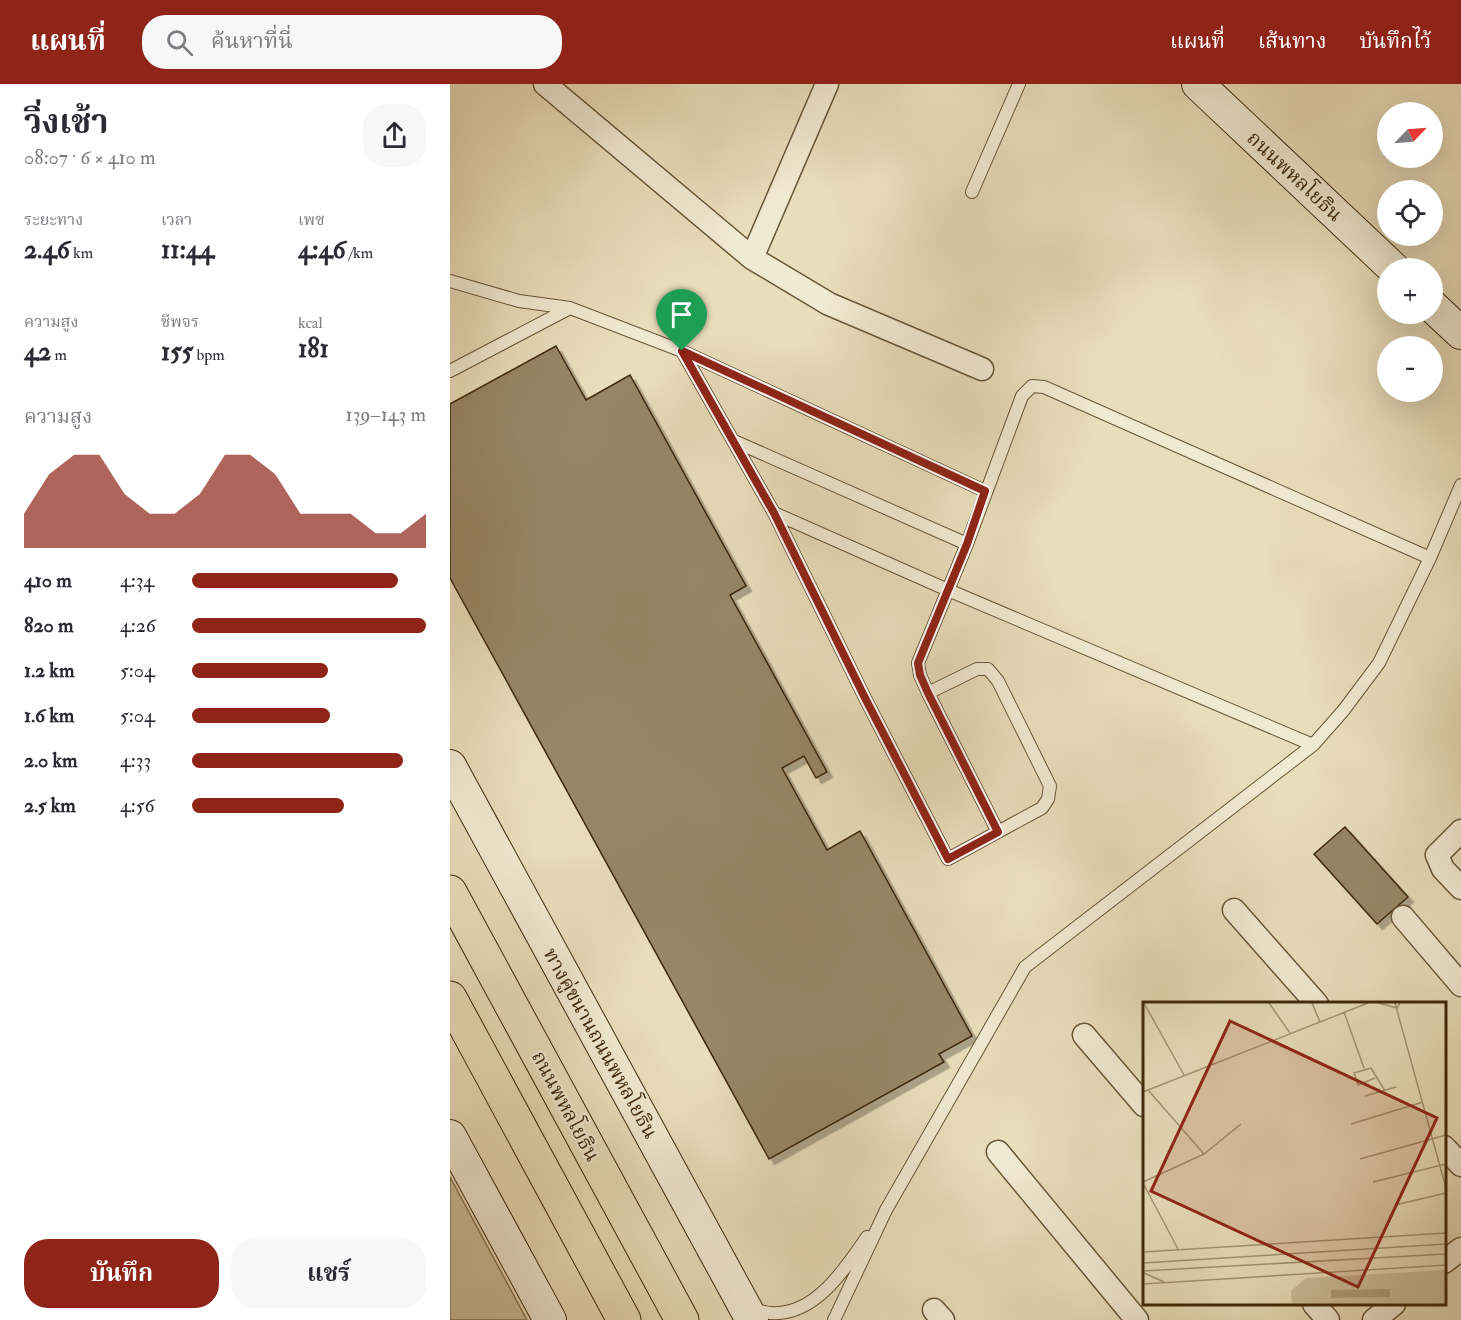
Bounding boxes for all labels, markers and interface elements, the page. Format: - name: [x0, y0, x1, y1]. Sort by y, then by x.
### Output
- search box: [142, 15, 562, 69]
- text: แผนที่: [30, 24, 106, 59]
- icon: search: [163, 26, 196, 59]
- text: ค้นหาที่นี่: [211, 27, 293, 55]
- text: แผนที่: [1170, 28, 1225, 55]
- text: เส้นทาง: [1258, 28, 1326, 55]
- text: บันทึกไว้: [1359, 28, 1431, 55]
- text: วิ่งเช้า: [24, 102, 109, 143]
- north arrow: [1377, 102, 1443, 168]
- map controls: [1377, 102, 1443, 402]
- button: share: [363, 104, 426, 167]
- street label: ถนนพหลโยธิน: [1242, 124, 1349, 227]
- text: 08:07 · 6 × 410 m: [24, 145, 155, 170]
- button: locate: [1377, 180, 1443, 246]
- text: ระยะทาง: [24, 210, 83, 230]
- text: เวลา: [161, 210, 192, 230]
- text: เพซ: [298, 210, 325, 230]
- text: 2.46: [24, 234, 70, 266]
- text: 11:44: [161, 234, 214, 266]
- text: 4:46: [298, 234, 346, 266]
- text: km: [70, 243, 93, 263]
- text: /km: [346, 243, 373, 263]
- button: +: [1377, 258, 1443, 324]
- pin: [656, 289, 707, 351]
- icon: arrive: [665, 298, 698, 331]
- text: ความสูง: [24, 312, 79, 332]
- text: ชีพจร: [161, 312, 199, 332]
- text: kcal: [298, 313, 323, 333]
- text: 181: [298, 333, 329, 365]
- text: 42: [24, 336, 51, 368]
- text: 155: [161, 336, 193, 368]
- button: −: [1377, 336, 1443, 402]
- text: m: [51, 345, 67, 365]
- text: bpm: [193, 345, 225, 365]
- text: 139–143 m: [346, 402, 426, 427]
- text: ความสูง: [24, 404, 92, 429]
- text: 410 m: [24, 568, 72, 593]
- text: 4:34: [120, 568, 154, 593]
- text: 820 m: [24, 613, 74, 638]
- text: 4:26: [120, 613, 156, 638]
- text: 1.2 km: [24, 658, 74, 683]
- text: 5:04: [120, 658, 155, 683]
- text: 1.6 km: [24, 703, 74, 728]
- text: 5:04: [120, 703, 155, 728]
- text: 2.0 km: [24, 748, 78, 773]
- text: 4:33: [120, 748, 151, 773]
- text: 2.5 km: [24, 793, 76, 818]
- text: 4:56: [120, 793, 155, 818]
- street label: ทางคู่ขนานถนนพหลโยธิน: [539, 944, 663, 1142]
- inset map: [1143, 1002, 1446, 1305]
- street label: ถนนพหลโยธิน: [527, 1047, 605, 1165]
- button: บันทึก: [24, 1239, 219, 1308]
- button: แชร์: [231, 1239, 426, 1308]

